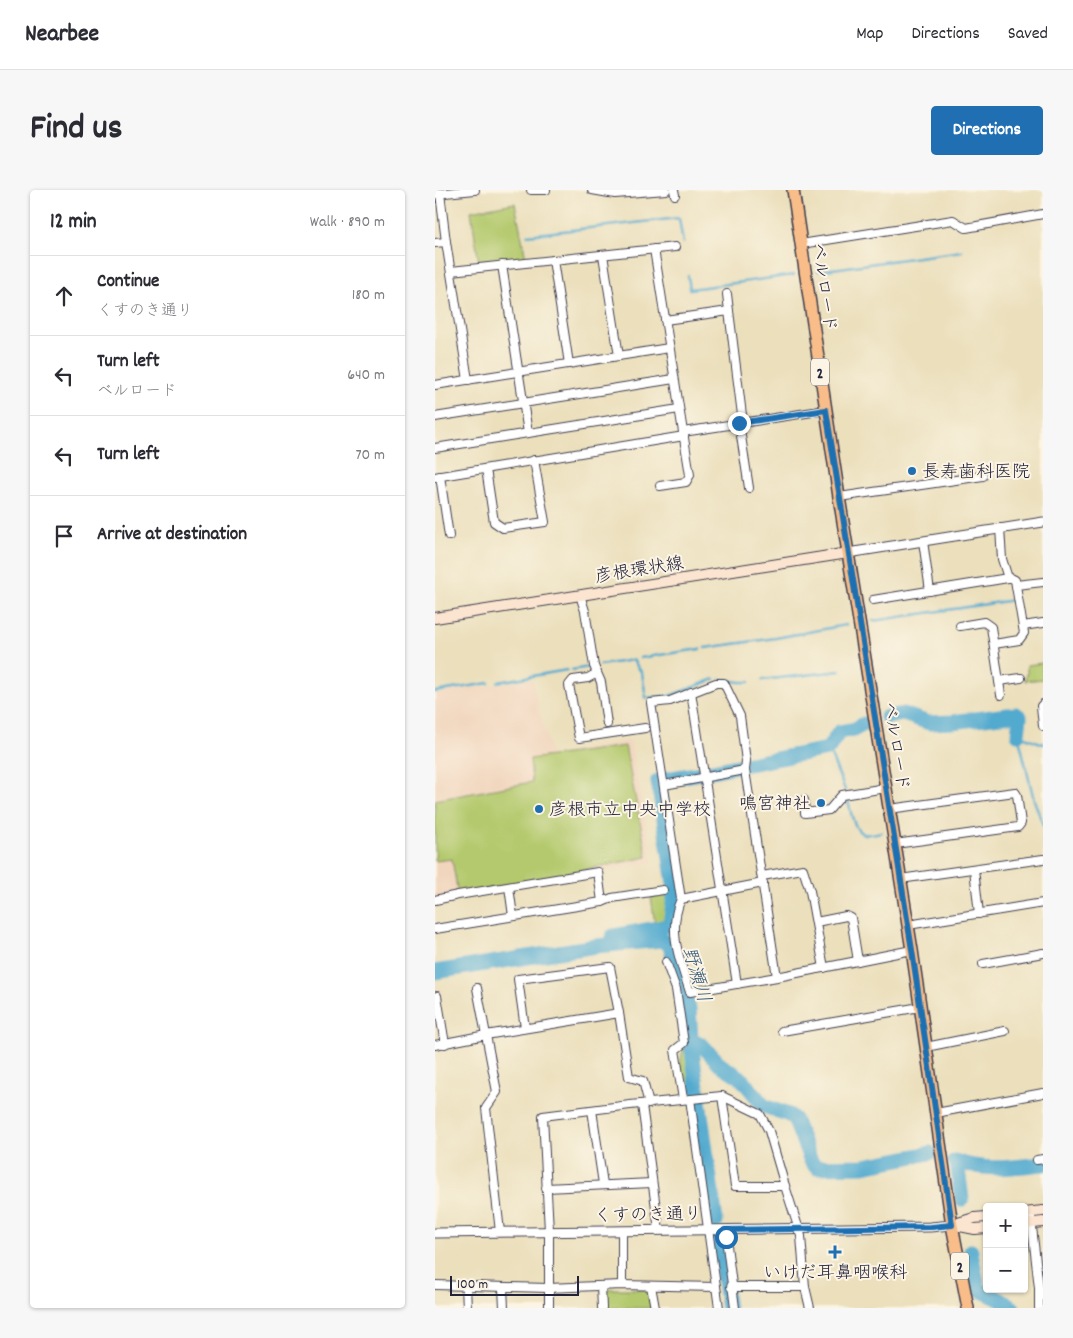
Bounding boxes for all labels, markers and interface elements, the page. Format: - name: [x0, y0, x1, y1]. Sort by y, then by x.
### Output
- text: Nearbee: [25, 18, 99, 52]
- text: Map: [856, 22, 883, 47]
- text: Directions: [911, 22, 980, 47]
- text: Saved: [1008, 22, 1048, 47]
- text: Find us: [30, 105, 122, 155]
- button: Directions: [931, 106, 1043, 155]
- text: 12 min: [50, 208, 97, 238]
- text: Walk · 890 m: [310, 211, 385, 234]
- street label: ベルロード: [804, 241, 841, 334]
- text: Continue: [97, 269, 159, 296]
- icon: ahead: [50, 282, 78, 310]
- text: 180 m: [352, 284, 385, 307]
- text: くすのき通り: [97, 300, 193, 323]
- text: Turn left: [97, 349, 160, 376]
- road number: 2: [811, 358, 829, 386]
- icon: left: [50, 362, 78, 390]
- text: 640 m: [347, 364, 385, 387]
- text: ベルロード: [97, 380, 177, 403]
- route end: [728, 412, 751, 435]
- icon: left: [50, 442, 78, 470]
- text: Turn left: [97, 442, 160, 469]
- text: 70 m: [355, 444, 385, 467]
- place label: 長寿歯科医院: [922, 461, 1030, 486]
- marker: 長寿歯科医院: [906, 465, 918, 477]
- icon: arrive: [50, 522, 78, 550]
- text: Arrive at destination: [97, 522, 247, 549]
- street label: 彦根環状線: [593, 552, 686, 591]
- street label: ベルロード: [875, 700, 914, 793]
- place label: 鳴宮神社: [739, 793, 811, 818]
- marker: 鳴宮神社: [815, 797, 827, 809]
- place label: 彦根市立中央中学校: [549, 799, 711, 824]
- marker: 彦根市立中央中学校: [533, 803, 545, 815]
- water label: 野瀬川: [673, 944, 716, 1006]
- street label: くすのき通り: [594, 1203, 702, 1230]
- map controls: [983, 1203, 1028, 1293]
- button: +: [983, 1203, 1028, 1248]
- route start: [715, 1226, 738, 1249]
- marker: いけだ耳鼻咽喉科: [828, 1245, 842, 1259]
- button: −: [983, 1248, 1028, 1293]
- road number: 2: [951, 1252, 969, 1280]
- place label: いけだ耳鼻咽喉科: [763, 1262, 907, 1287]
- scale bar: [450, 1273, 579, 1296]
- text: 100 m: [457, 1275, 488, 1295]

